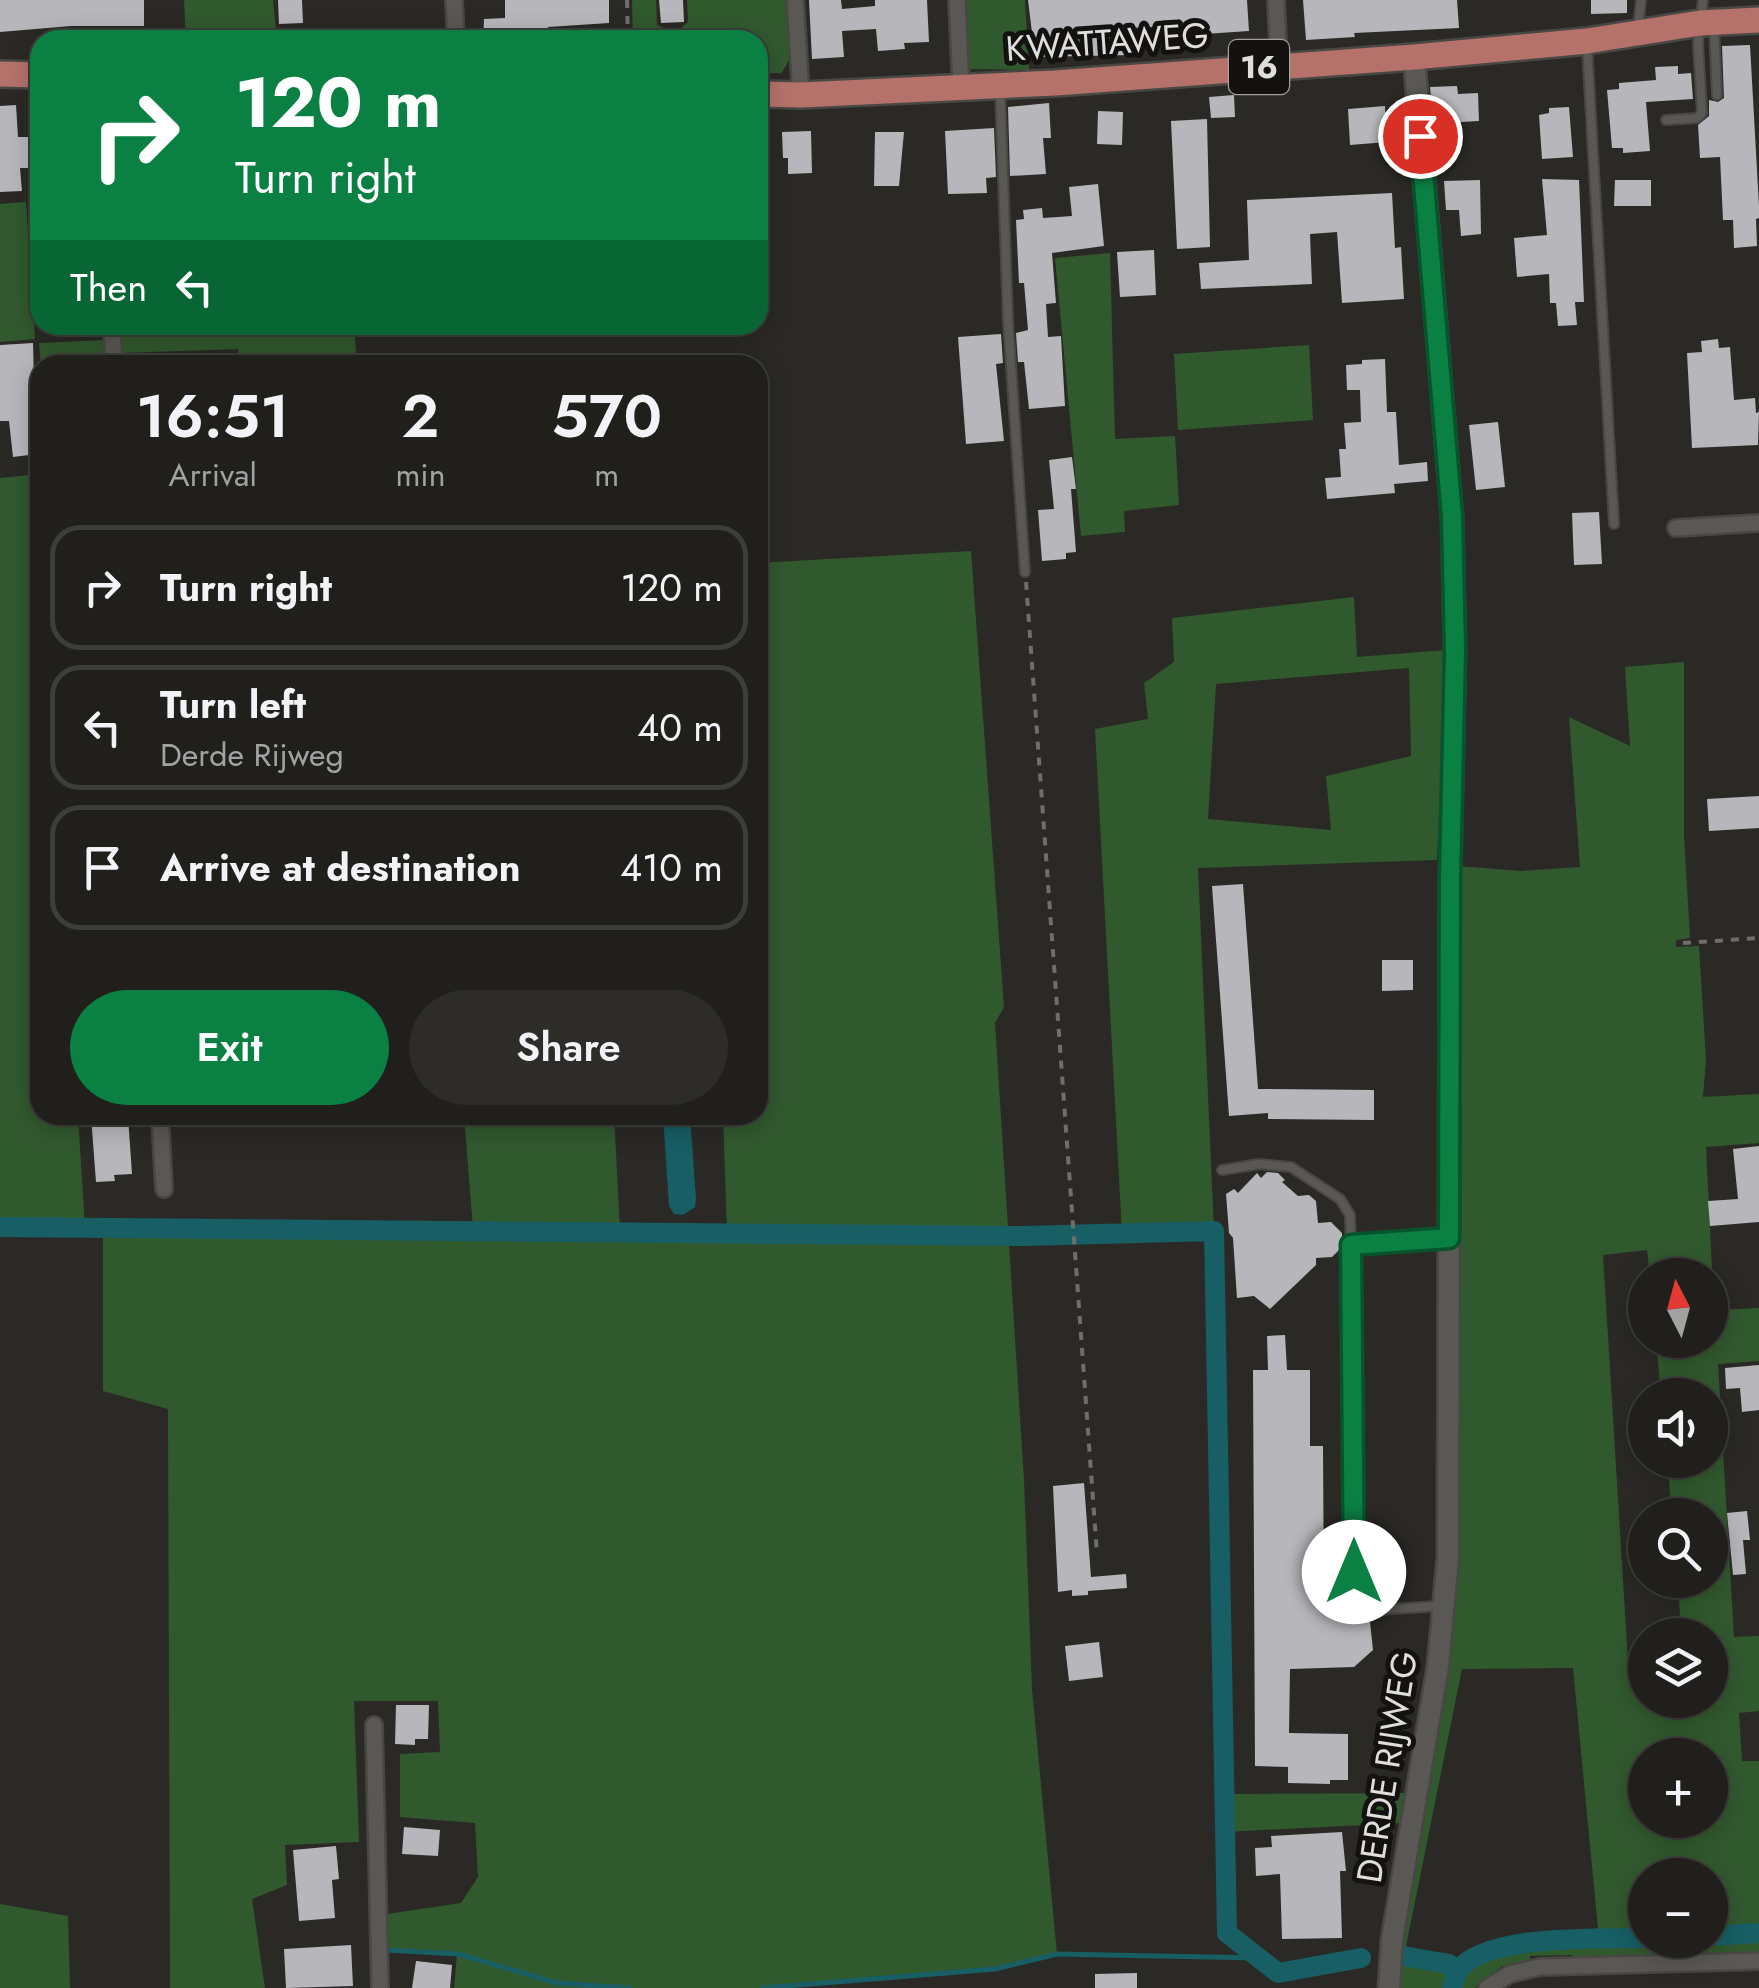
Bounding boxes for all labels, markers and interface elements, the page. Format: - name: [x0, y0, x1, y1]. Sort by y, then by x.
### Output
- street label: KWATTAWEG: [1004, 10, 1210, 74]
- road number: 16: [1229, 40, 1289, 94]
- text: 120 m: [235, 52, 441, 153]
- icon: right: [70, 70, 200, 200]
- pin: [1378, 94, 1463, 179]
- icon: arrive: [1393, 109, 1448, 164]
- text: Turn right: [235, 145, 416, 210]
- text: Then: [70, 260, 147, 315]
- icon: left: [167, 260, 222, 315]
- text: 16:51: [136, 373, 289, 460]
- text: 2: [402, 373, 439, 460]
- text: 570: [551, 373, 662, 460]
- text: Arrival: [169, 452, 257, 498]
- text: min: [395, 452, 445, 498]
- text: m: [594, 452, 619, 498]
- icon: right: [75, 560, 130, 615]
- text: Turn right: [160, 560, 332, 615]
- text: 120 m: [620, 560, 723, 615]
- text: Turn left: [160, 677, 306, 732]
- icon: left: [75, 700, 130, 755]
- text: 40 m: [637, 700, 723, 755]
- text: Derde Rijweg: [160, 732, 344, 778]
- icon: arrive: [75, 840, 130, 895]
- text: Arrive at destination: [160, 840, 521, 895]
- text: 410 m: [620, 840, 723, 895]
- button: Exit: [70, 990, 389, 1105]
- button: Share: [409, 990, 728, 1105]
- north arrow: [1628, 1258, 1728, 1358]
- map controls: [1628, 1258, 1728, 1958]
- button: sound: [1628, 1378, 1728, 1478]
- button: search: [1628, 1498, 1728, 1598]
- position arrow: [1302, 1520, 1406, 1624]
- button: layers: [1628, 1618, 1728, 1718]
- street label: DERDE RIJWEG: [1344, 1648, 1430, 1886]
- button: +: [1628, 1738, 1728, 1838]
- button: −: [1628, 1858, 1728, 1958]

